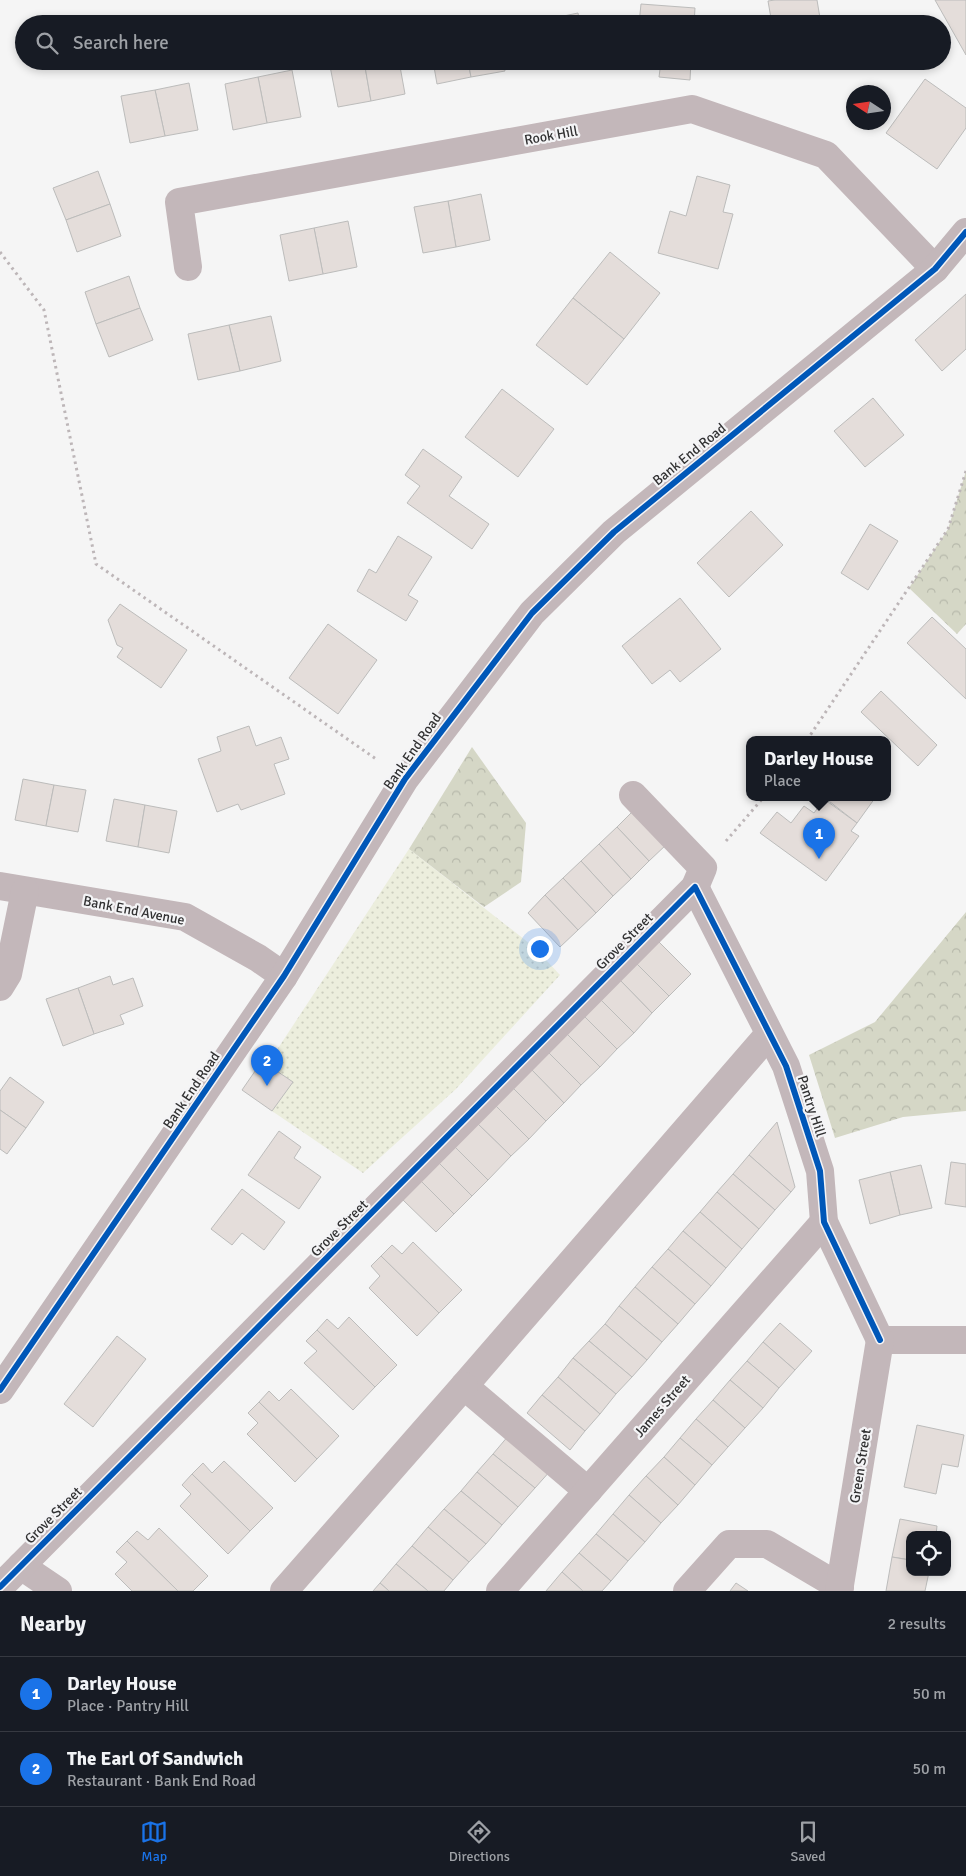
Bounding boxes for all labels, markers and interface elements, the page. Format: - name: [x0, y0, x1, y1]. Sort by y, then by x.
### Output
- search box: [15, 15, 951, 70]
- icon: search: [33, 29, 61, 57]
- text: Search here: [73, 31, 169, 55]
- north arrow: [846, 85, 891, 130]
- street label: Rook Hill: [523, 122, 579, 149]
- street label: Bank End Road: [649, 420, 729, 489]
- street label: Bank End Road: [380, 710, 445, 793]
- popup: [746, 736, 891, 801]
- text: Darley House: [764, 747, 873, 771]
- text: Place: [764, 771, 801, 791]
- pin: 1: [803, 818, 835, 859]
- street label: Bank End Avenue: [82, 892, 186, 929]
- street label: Grove Street: [592, 909, 657, 973]
- your location: [527, 936, 553, 962]
- pin: 2: [251, 1045, 283, 1086]
- street label: Bank End Road: [159, 1048, 223, 1132]
- street label: Pantry Hill: [794, 1073, 829, 1139]
- street label: Grove Street: [307, 1196, 372, 1260]
- street label: James Street: [631, 1372, 694, 1441]
- street label: Green Street: [846, 1428, 875, 1505]
- street label: Grove Street: [21, 1483, 86, 1547]
- map controls: [906, 1531, 951, 1576]
- button: locate: [906, 1531, 951, 1576]
- text: Nearby: [20, 1611, 86, 1637]
- text: 2 results: [887, 1614, 946, 1634]
- text: Darley House: [67, 1672, 177, 1696]
- text: 1: [32, 1684, 40, 1704]
- text: 50 m: [912, 1684, 946, 1704]
- text: Place · Pantry Hill: [67, 1696, 189, 1716]
- text: The Earl Of Sandwich: [67, 1747, 243, 1771]
- text: 2: [32, 1759, 40, 1779]
- text: 50 m: [912, 1759, 946, 1779]
- text: Restaurant · Bank End Road: [67, 1771, 256, 1791]
- tab: Map: [140, 1818, 168, 1865]
- tab: Directions: [449, 1818, 510, 1865]
- tab: Saved: [790, 1818, 826, 1865]

